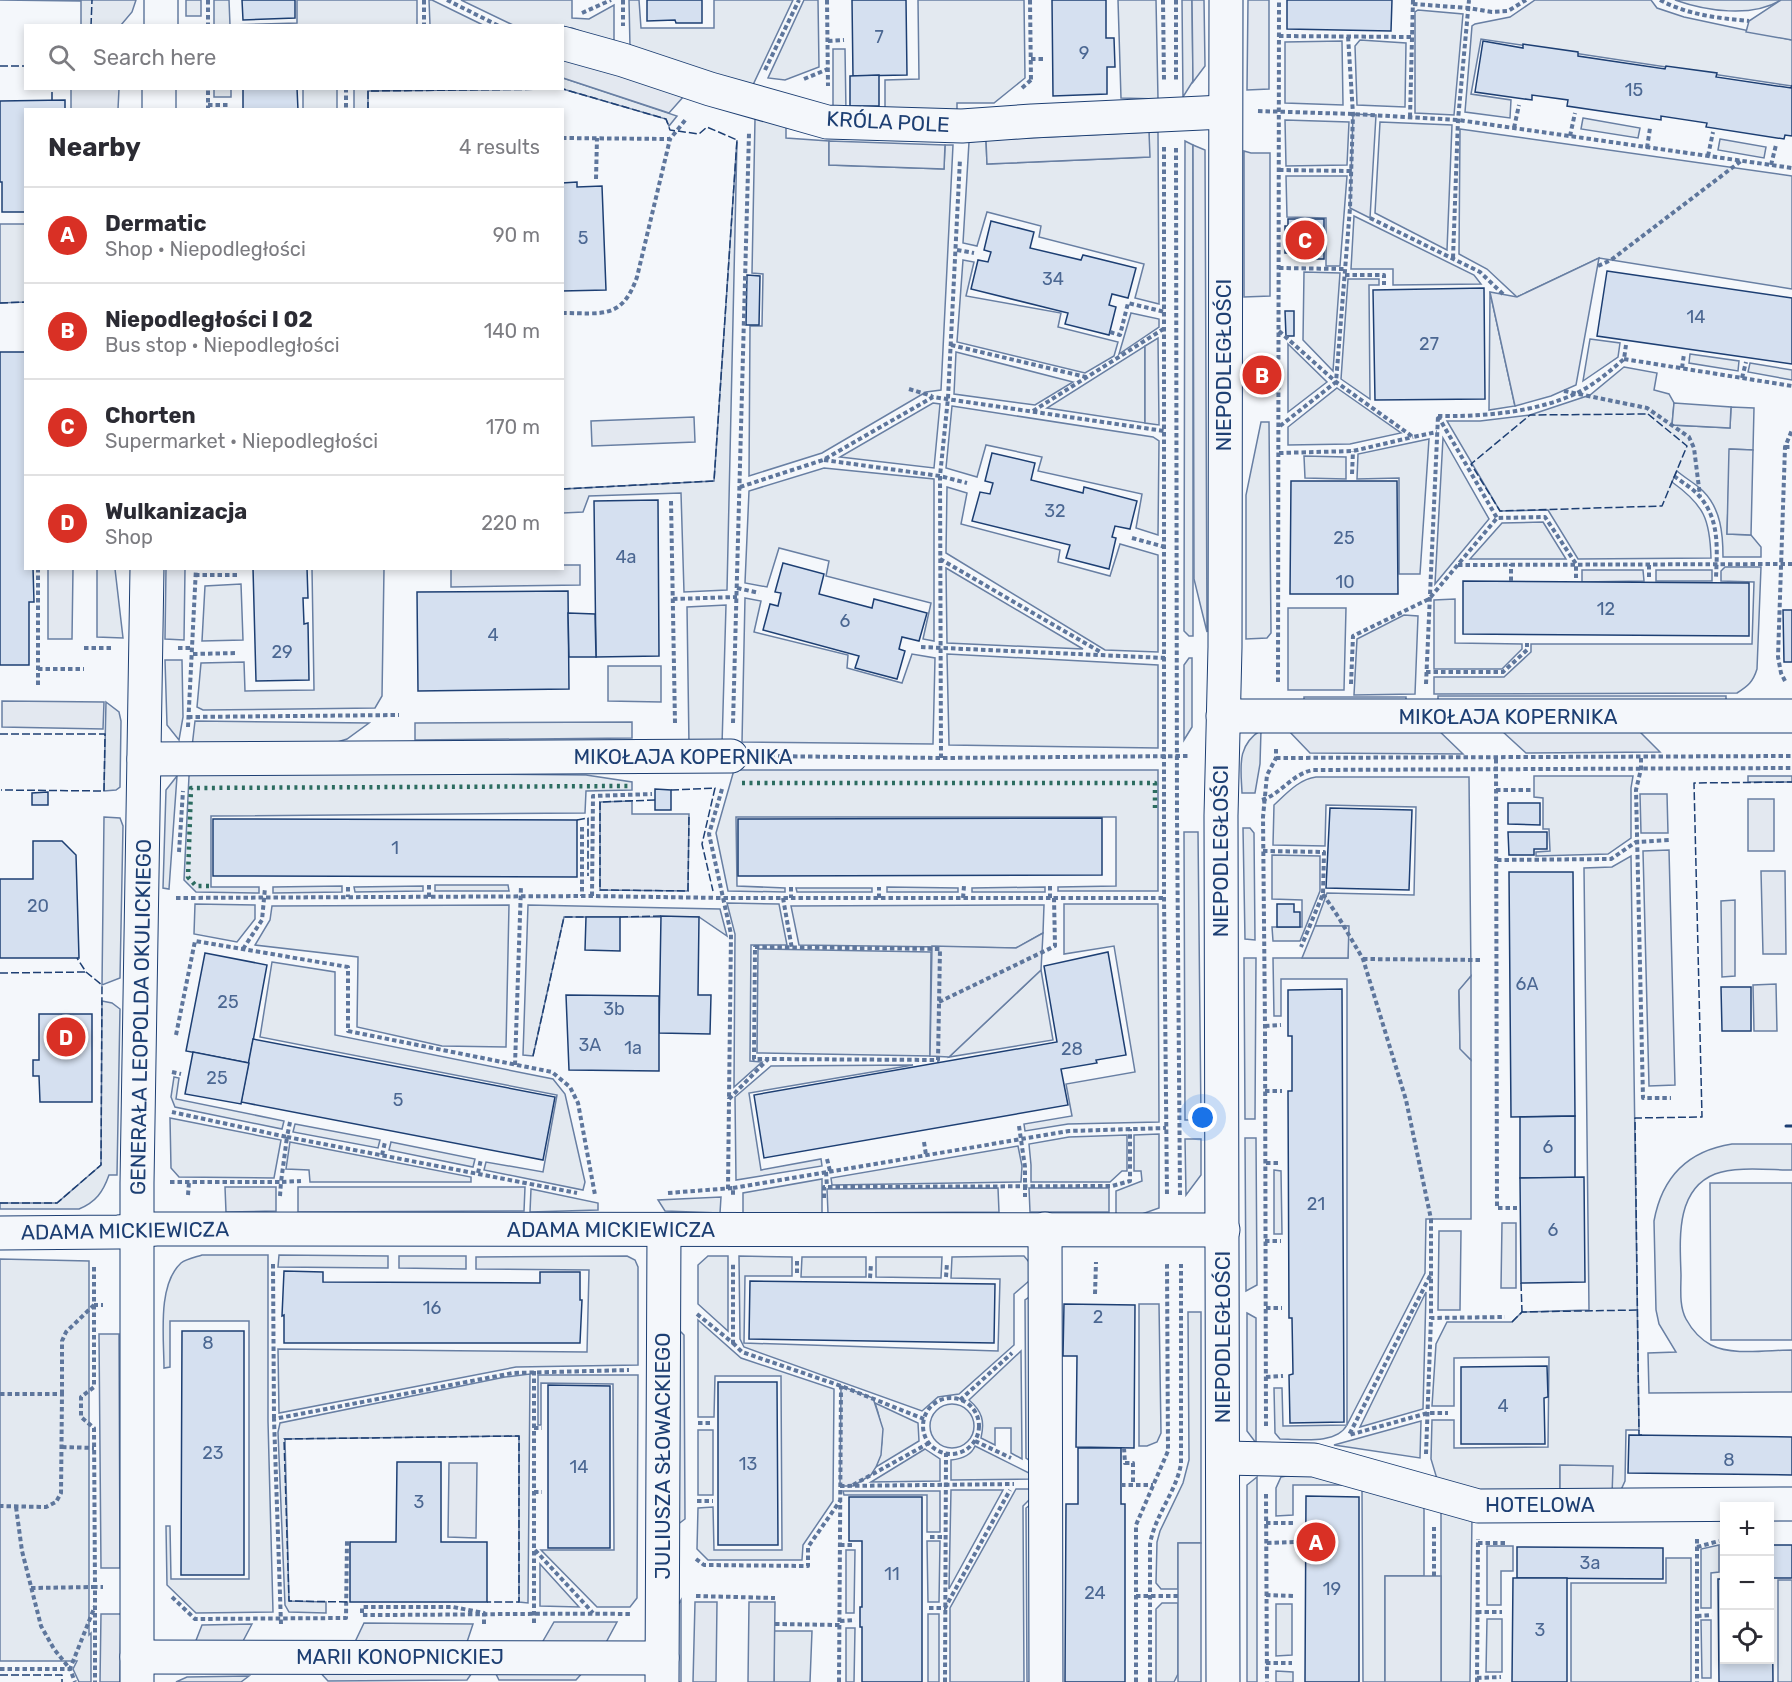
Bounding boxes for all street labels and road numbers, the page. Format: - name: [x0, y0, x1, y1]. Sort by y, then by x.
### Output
- street label: KRÓLA POLE: [826, 106, 950, 137]
- street label: NIEPODLEGŁOŚCI: [1211, 279, 1236, 451]
- street label: MIKOŁAJA KOPERNIKA: [1398, 704, 1618, 729]
- street label: MIKOŁAJA KOPERNIKA: [573, 744, 793, 769]
- street label: NIEPODLEGŁOŚCI: [1208, 765, 1233, 937]
- street label: GENERAŁA LEOPOLDA OKULICKIEGO: [125, 839, 156, 1195]
- street label: ADAMA MICKIEWICZA: [21, 1216, 229, 1245]
- street label: ADAMA MICKIEWICZA: [507, 1217, 715, 1242]
- street label: NIEPODLEGŁOŚCI: [1210, 1251, 1235, 1423]
- street label: JULIUSZA SŁOWACKIEGO: [650, 1332, 675, 1580]
- street label: HOTELOWA: [1485, 1492, 1595, 1517]
- street label: MARII KONOPNICKIEJ: [296, 1644, 504, 1669]

